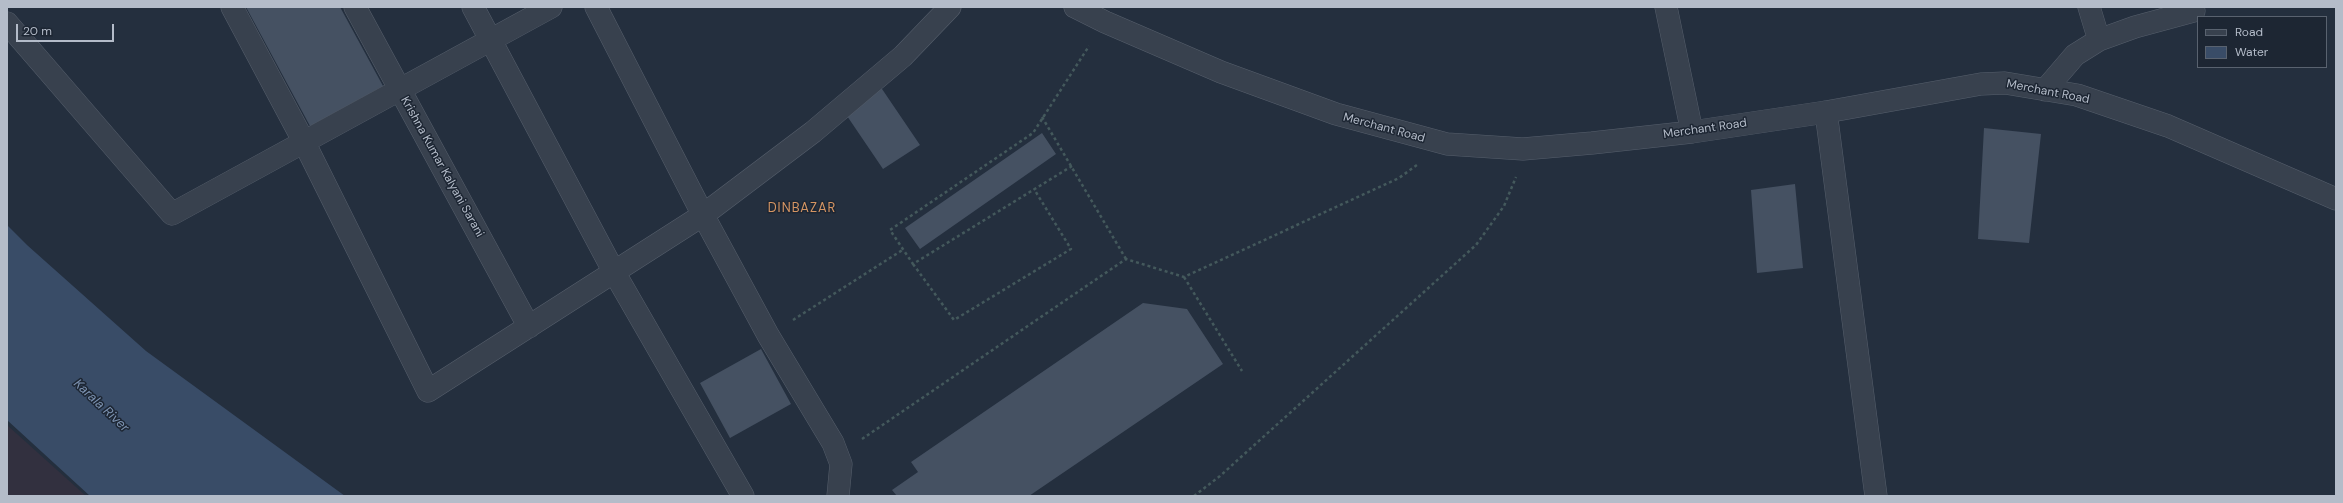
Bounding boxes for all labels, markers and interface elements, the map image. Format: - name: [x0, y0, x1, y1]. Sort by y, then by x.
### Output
- scale bar: [18, 16, 116, 42]
- legend: [2197, 16, 2327, 68]
- text: 20 m: [23, 23, 52, 39]
- text: Road: [2235, 24, 2263, 40]
- text: Water: [2235, 44, 2268, 60]
- street label: Merchant Road: [2005, 77, 2091, 107]
- street label: Krishna Kumar Kalyani Sarani: [397, 94, 487, 240]
- street label: Merchant Road: [1342, 110, 1426, 146]
- street label: Merchant Road: [1662, 116, 1748, 142]
- district label: DINBAZAR: [768, 201, 836, 217]
- water label: Karala River: [70, 376, 132, 436]

